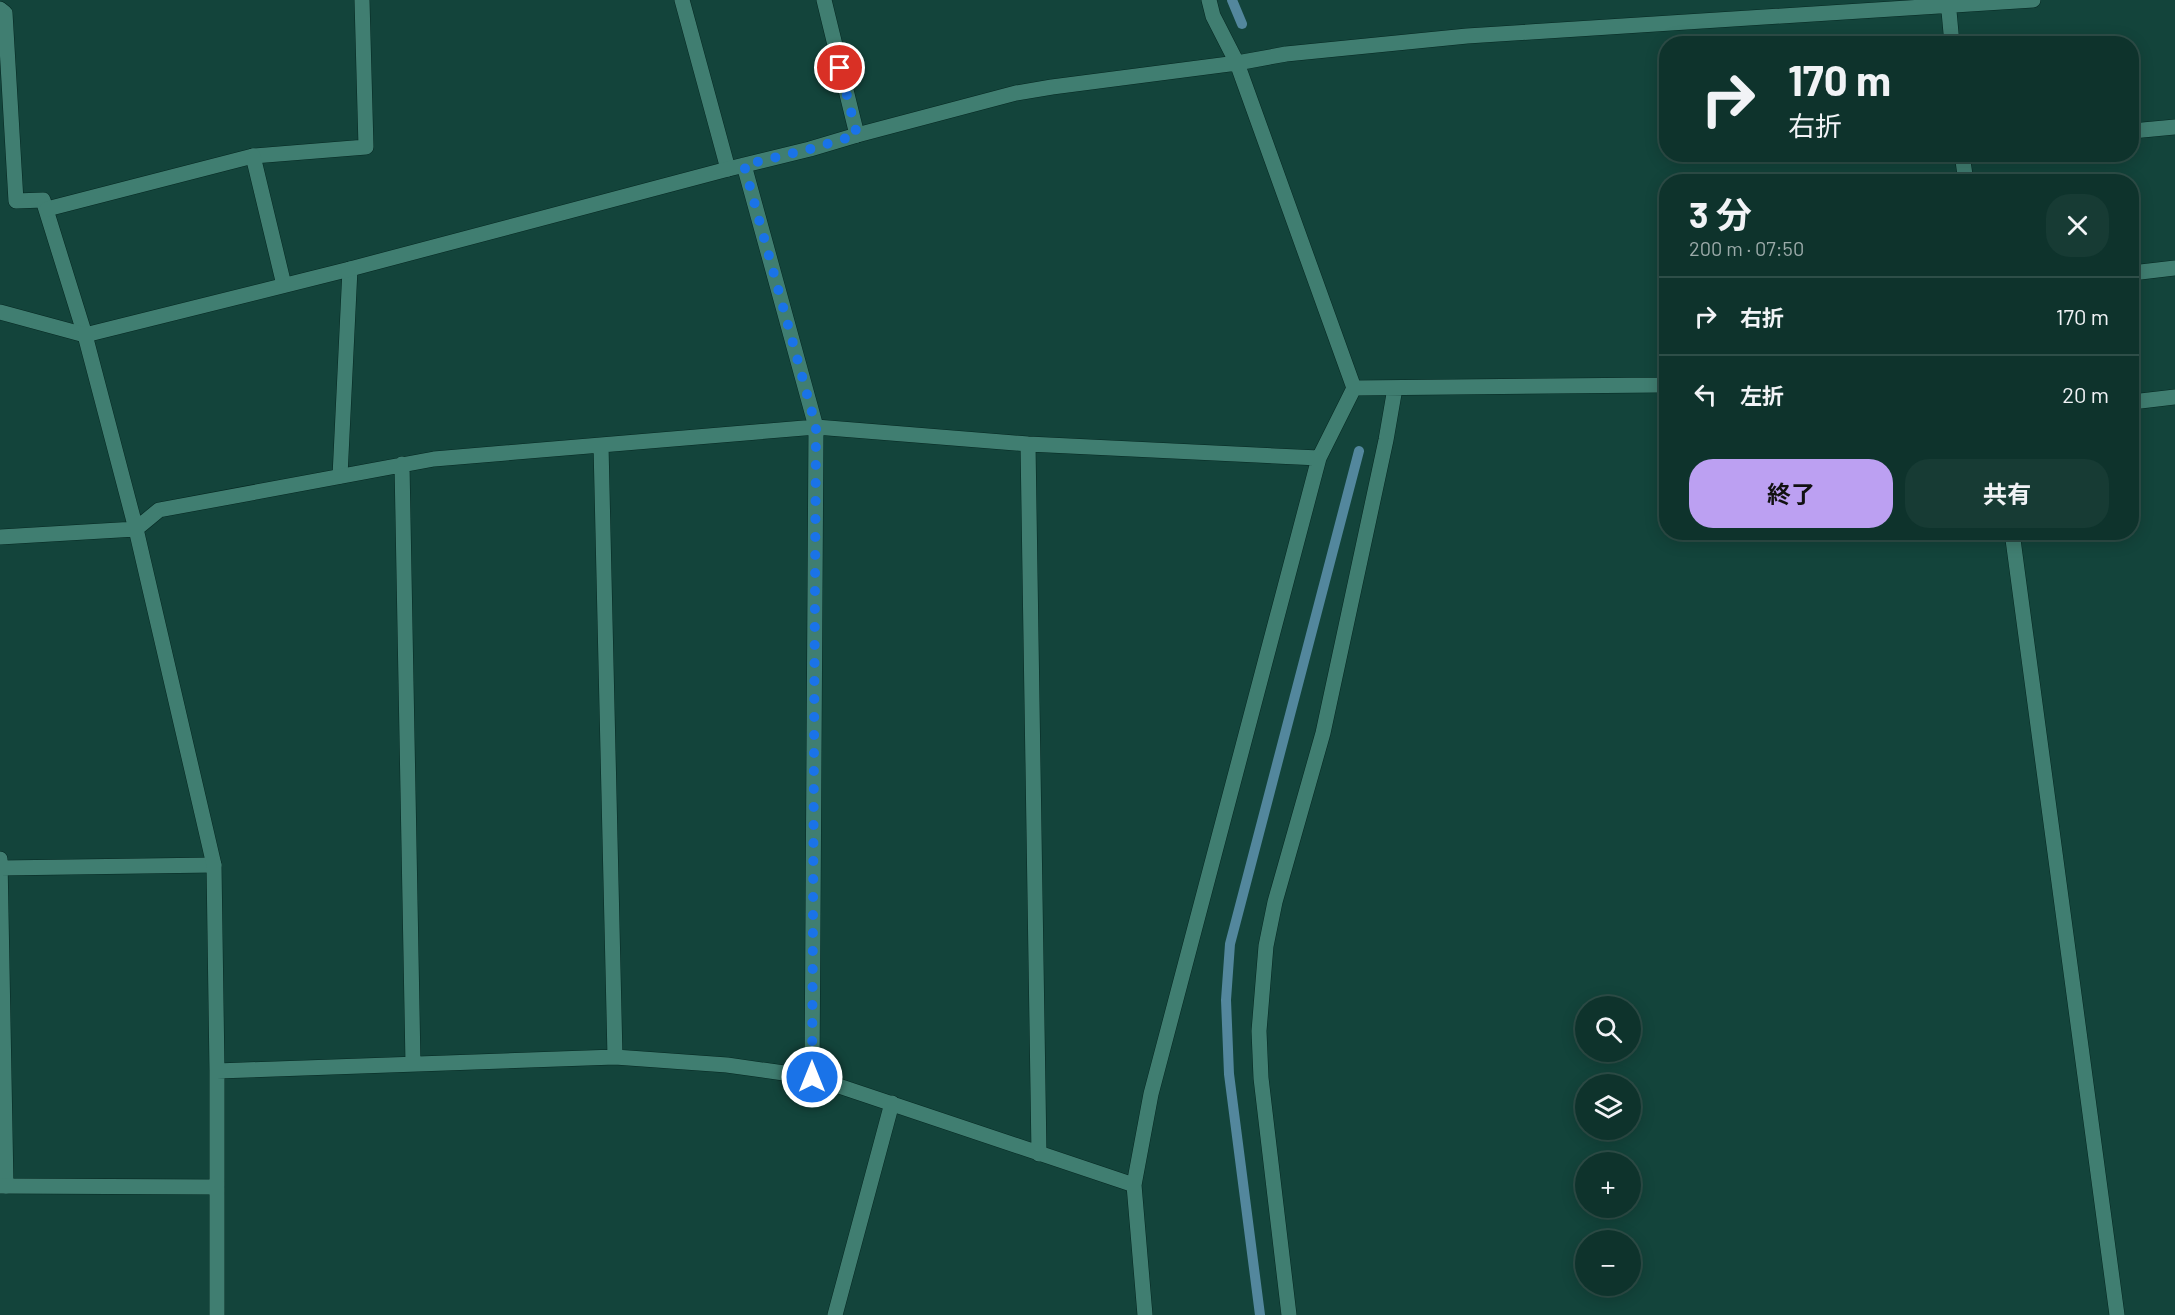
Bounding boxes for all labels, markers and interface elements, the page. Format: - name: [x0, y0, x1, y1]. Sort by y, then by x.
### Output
- pin: [814, 42, 865, 93]
- icon: arrive: [823, 51, 856, 84]
- text: 170 m: [1788, 54, 1891, 104]
- icon: right: [1689, 60, 1767, 138]
- text: 右折: [1788, 109, 1842, 141]
- text: 3 分: [1689, 192, 1752, 235]
- button: close: [2046, 194, 2109, 257]
- text: 200 m · 07:50: [1689, 236, 1804, 260]
- icon: right: [1689, 300, 1722, 333]
- text: 170 m: [2056, 303, 2109, 329]
- text: 右折: [1740, 304, 1784, 330]
- icon: left: [1689, 378, 1722, 411]
- text: 20 m: [2062, 381, 2109, 407]
- text: 左折: [1740, 382, 1784, 408]
- button: 終了: [1689, 459, 1893, 528]
- button: 共有: [1905, 459, 2109, 528]
- map controls: [1575, 996, 1641, 1296]
- button: search: [1575, 996, 1641, 1062]
- position arrow: [780, 1045, 844, 1109]
- button: layers: [1575, 1074, 1641, 1140]
- button: +: [1575, 1152, 1641, 1218]
- button: −: [1575, 1230, 1641, 1296]

